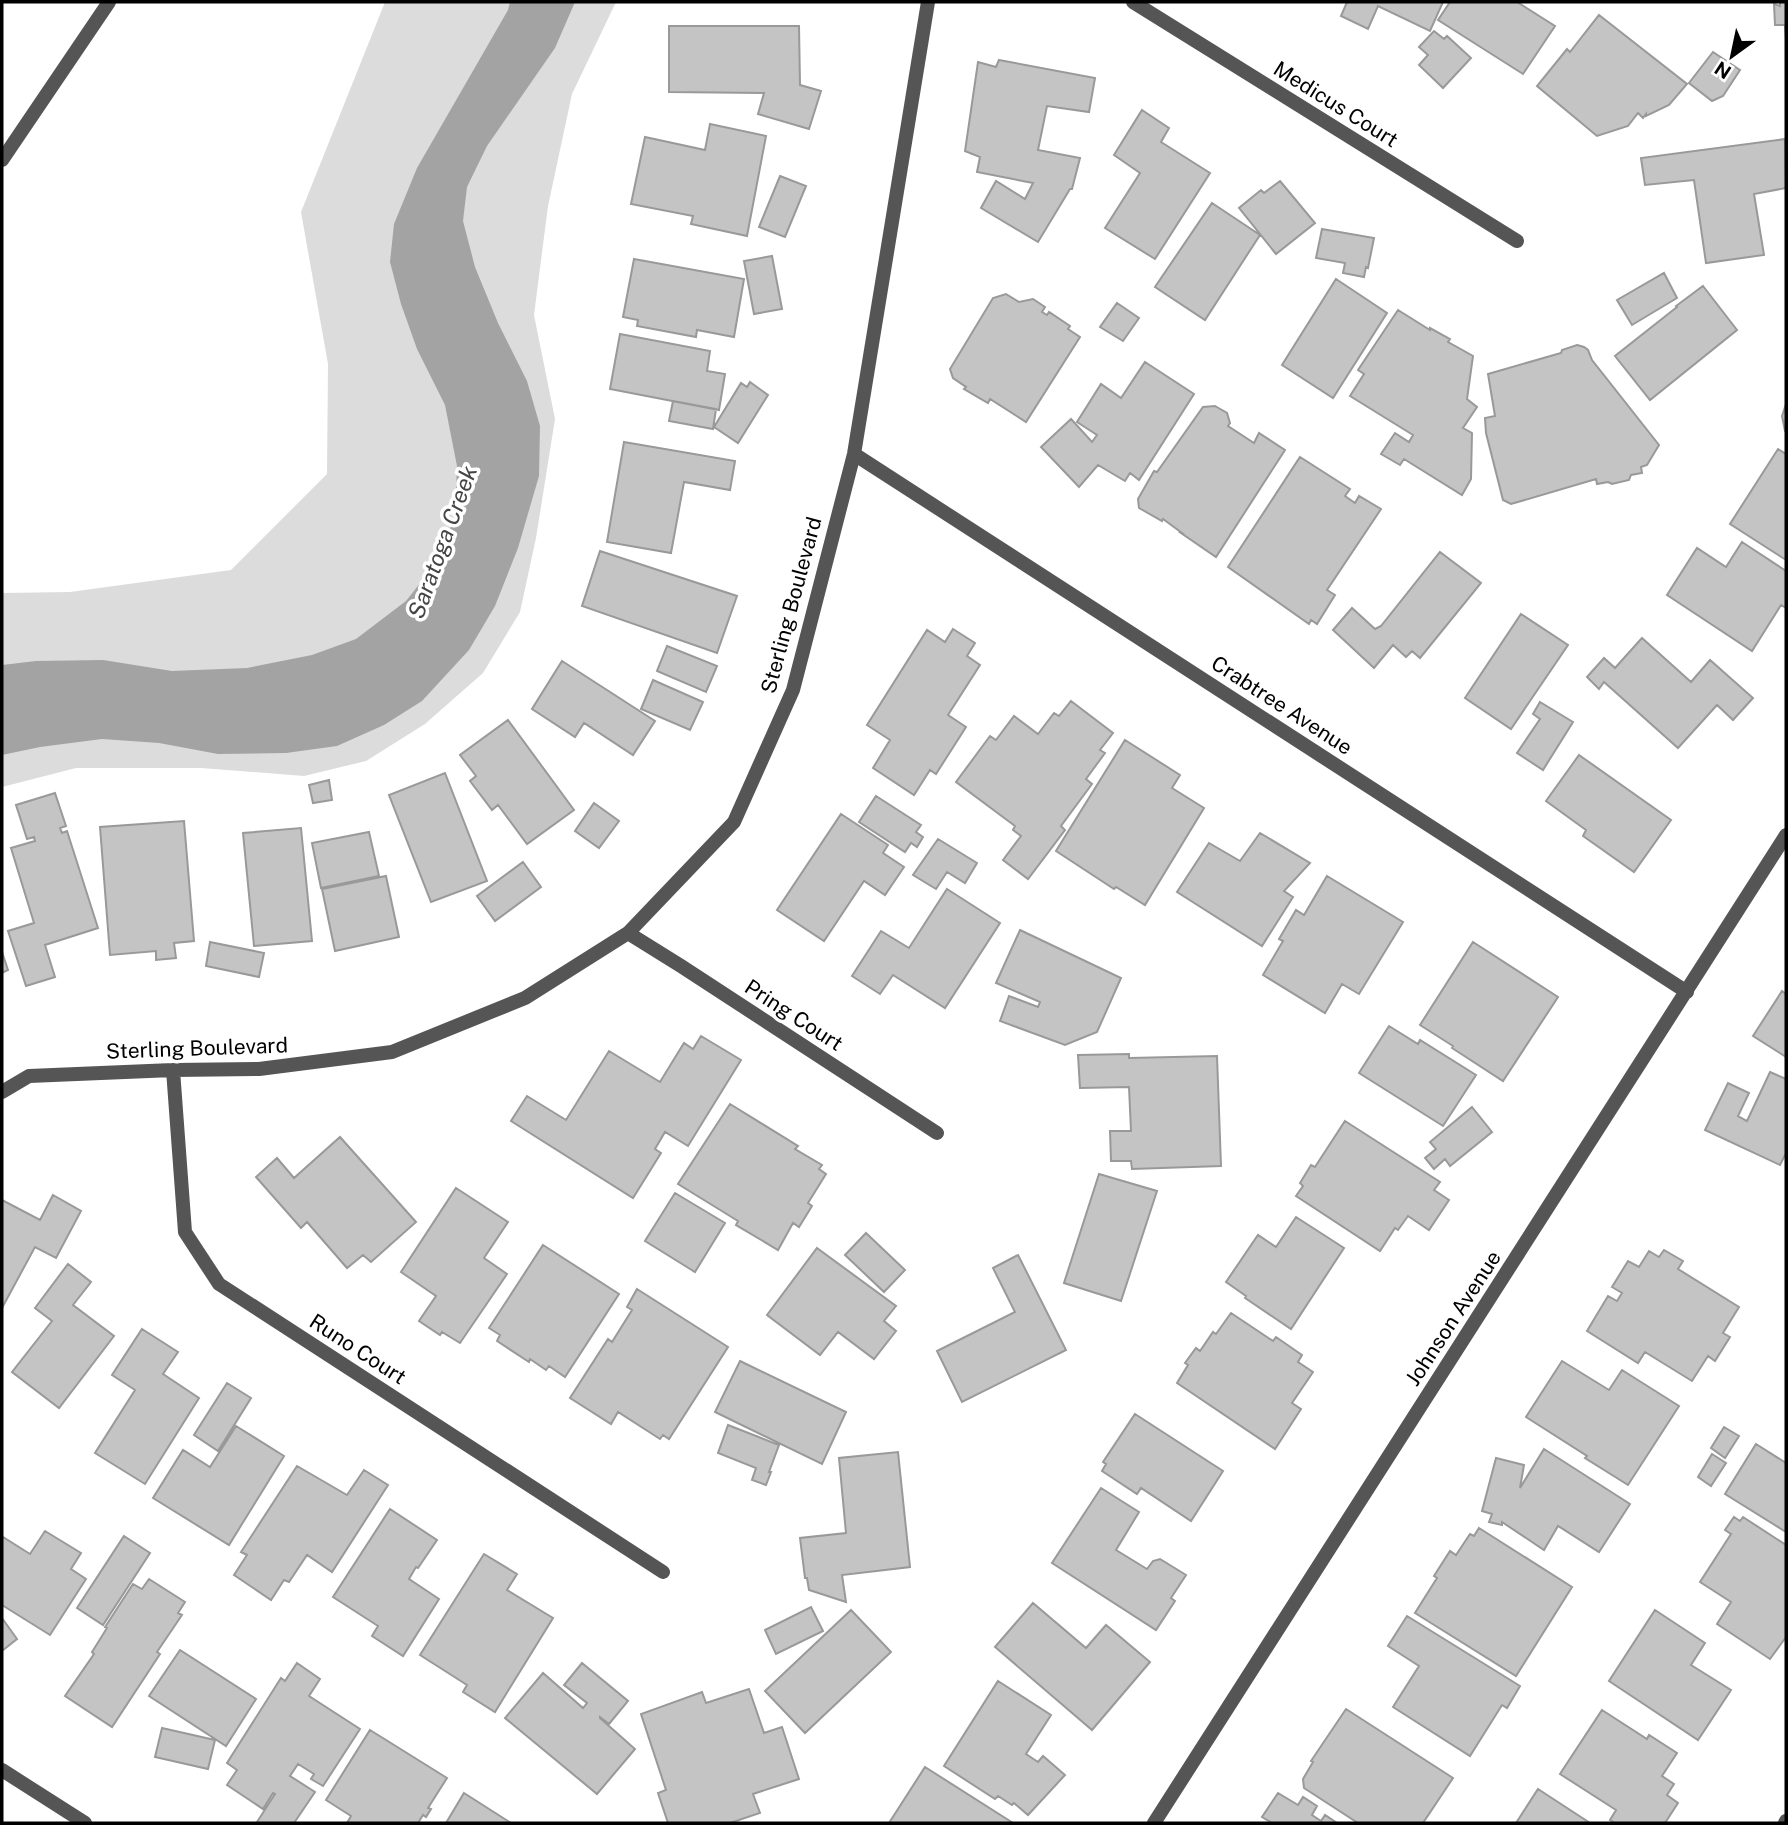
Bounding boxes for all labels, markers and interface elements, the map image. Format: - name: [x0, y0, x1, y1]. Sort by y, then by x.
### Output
- north arrow: [1697, 21, 1767, 91]
- street label: Medicus Court: [1269, 56, 1403, 152]
- text: N: [1711, 57, 1735, 84]
- water label: Saratoga Creek: [402, 461, 482, 622]
- street label: Sterling Boulevard: [755, 514, 827, 696]
- street label: Crabtree Avenue: [1207, 650, 1357, 760]
- street label: Pring Court: [740, 974, 848, 1056]
- street label: Sterling Boulevard: [106, 1032, 288, 1064]
- street label: Johnson Avenue: [1400, 1246, 1506, 1390]
- street label: Runo Court: [305, 1309, 411, 1389]

